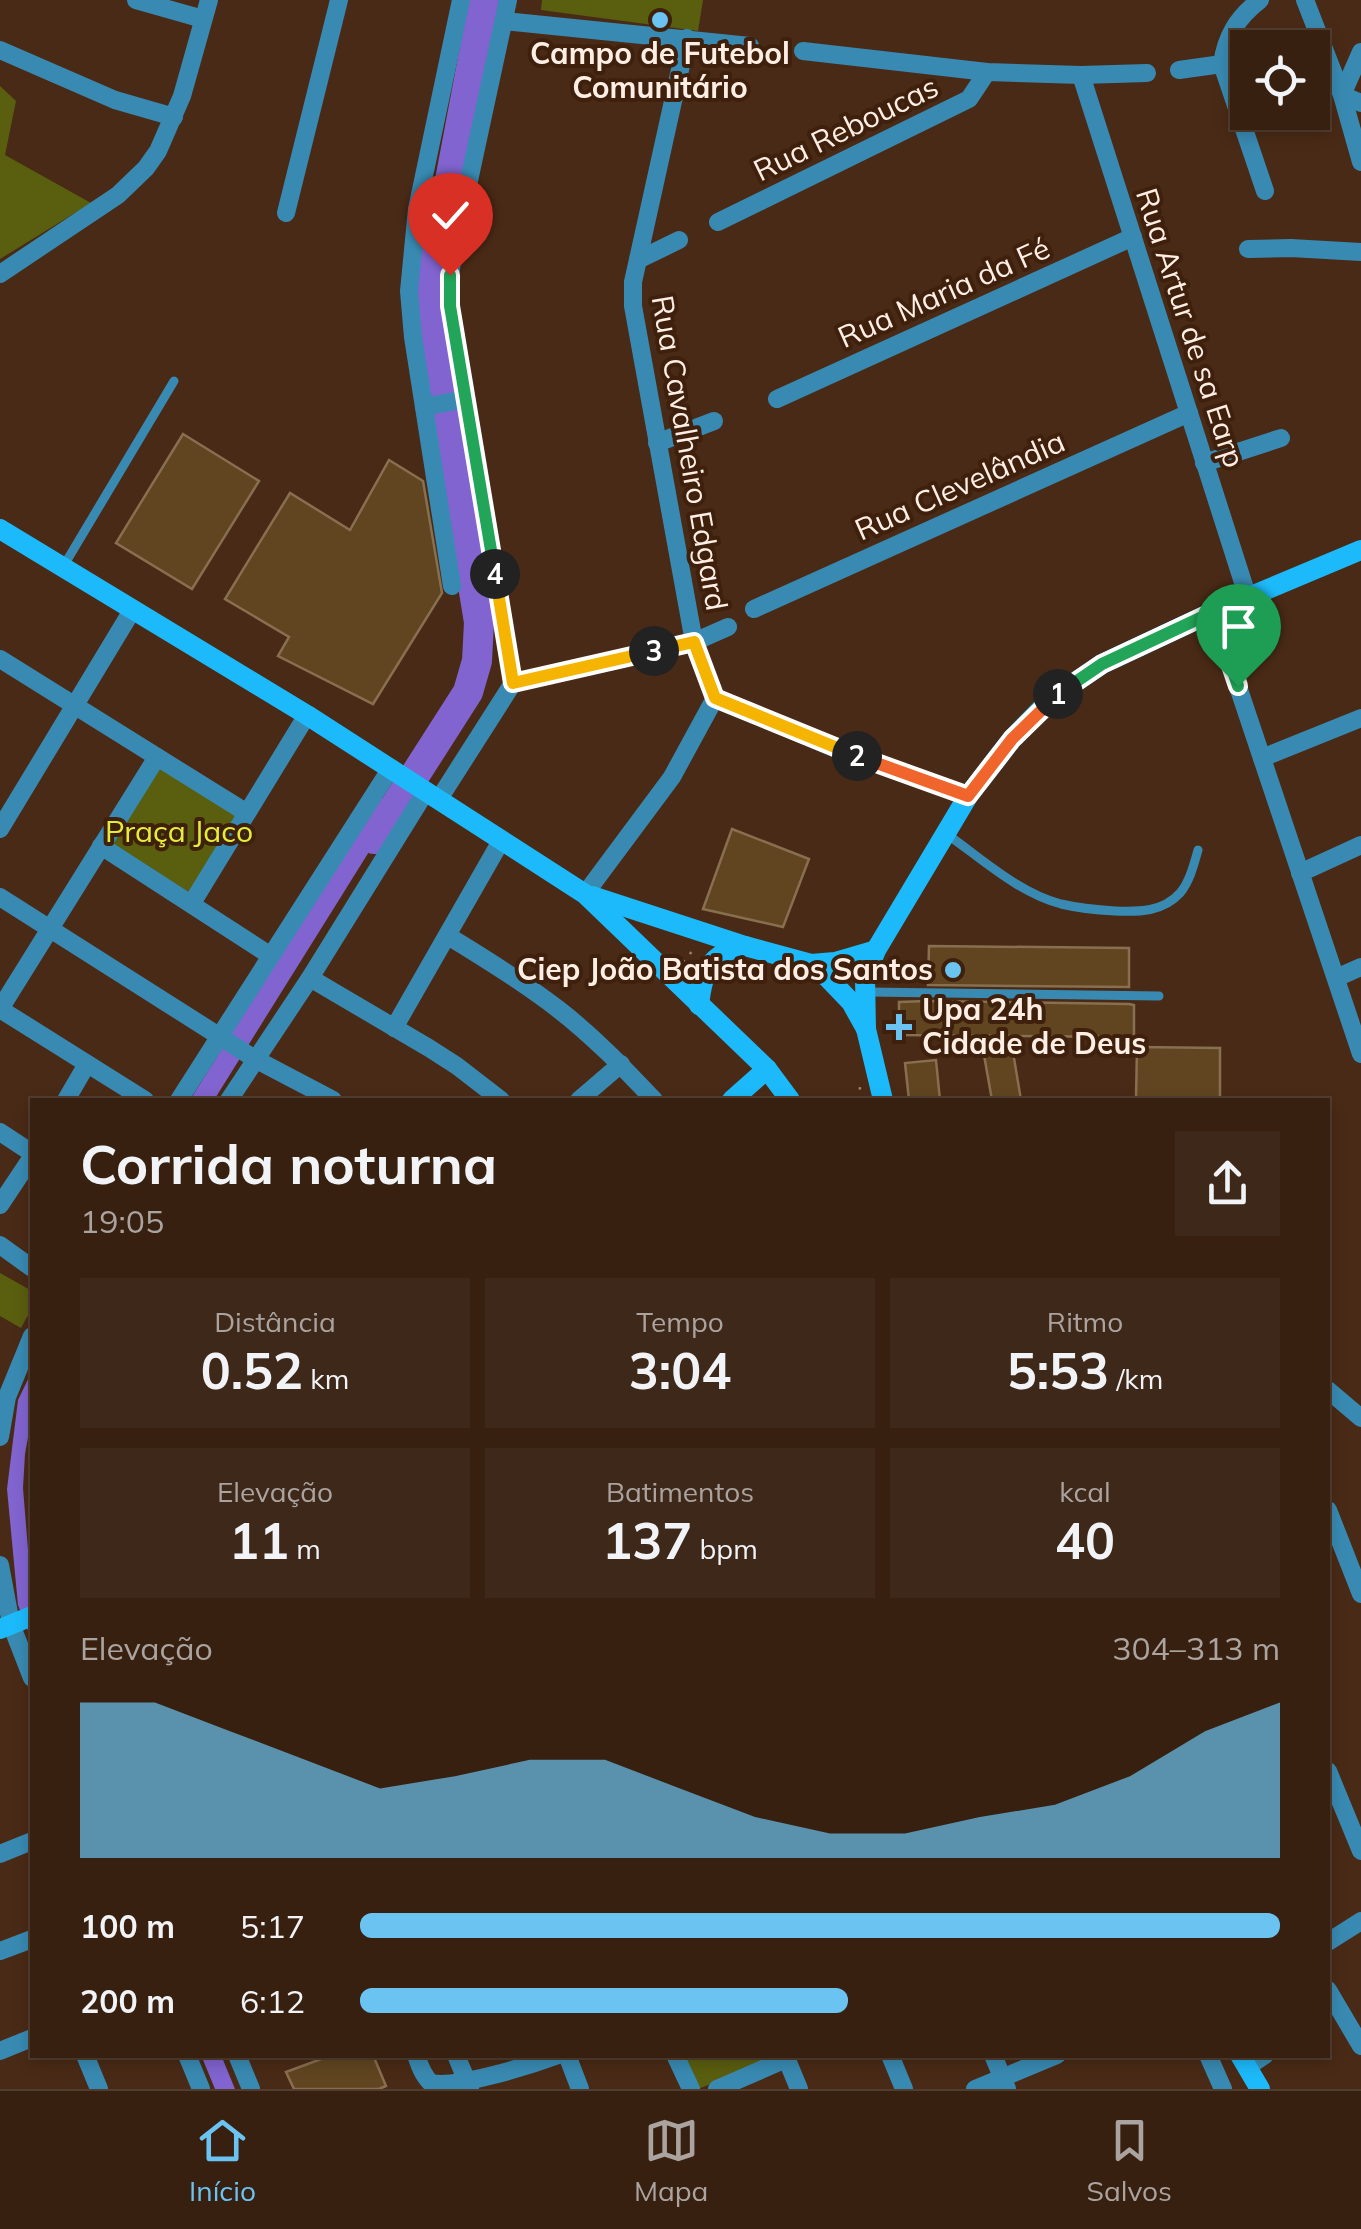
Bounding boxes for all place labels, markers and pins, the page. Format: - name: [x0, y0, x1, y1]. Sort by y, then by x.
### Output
- marker: Campo de Futebol Comunitário: [649, 9, 671, 31]
- place label: Campo de Futebol Comunitário: [530, 34, 790, 106]
- pin: [408, 173, 493, 276]
- pin: 4: [470, 549, 520, 599]
- pin: [1196, 584, 1281, 687]
- pin: 3: [629, 626, 679, 676]
- pin: 1: [1033, 669, 1083, 719]
- pin: 2: [832, 731, 882, 781]
- place label: Ciep João Batista dos Santos: [517, 950, 933, 988]
- marker: Ciep João Batista dos Santos: [942, 959, 964, 981]
- place label: Upa 24h Cidade de Deus: [922, 990, 1146, 1062]
- marker: Upa 24h Cidade de Deus: [886, 1014, 912, 1040]

